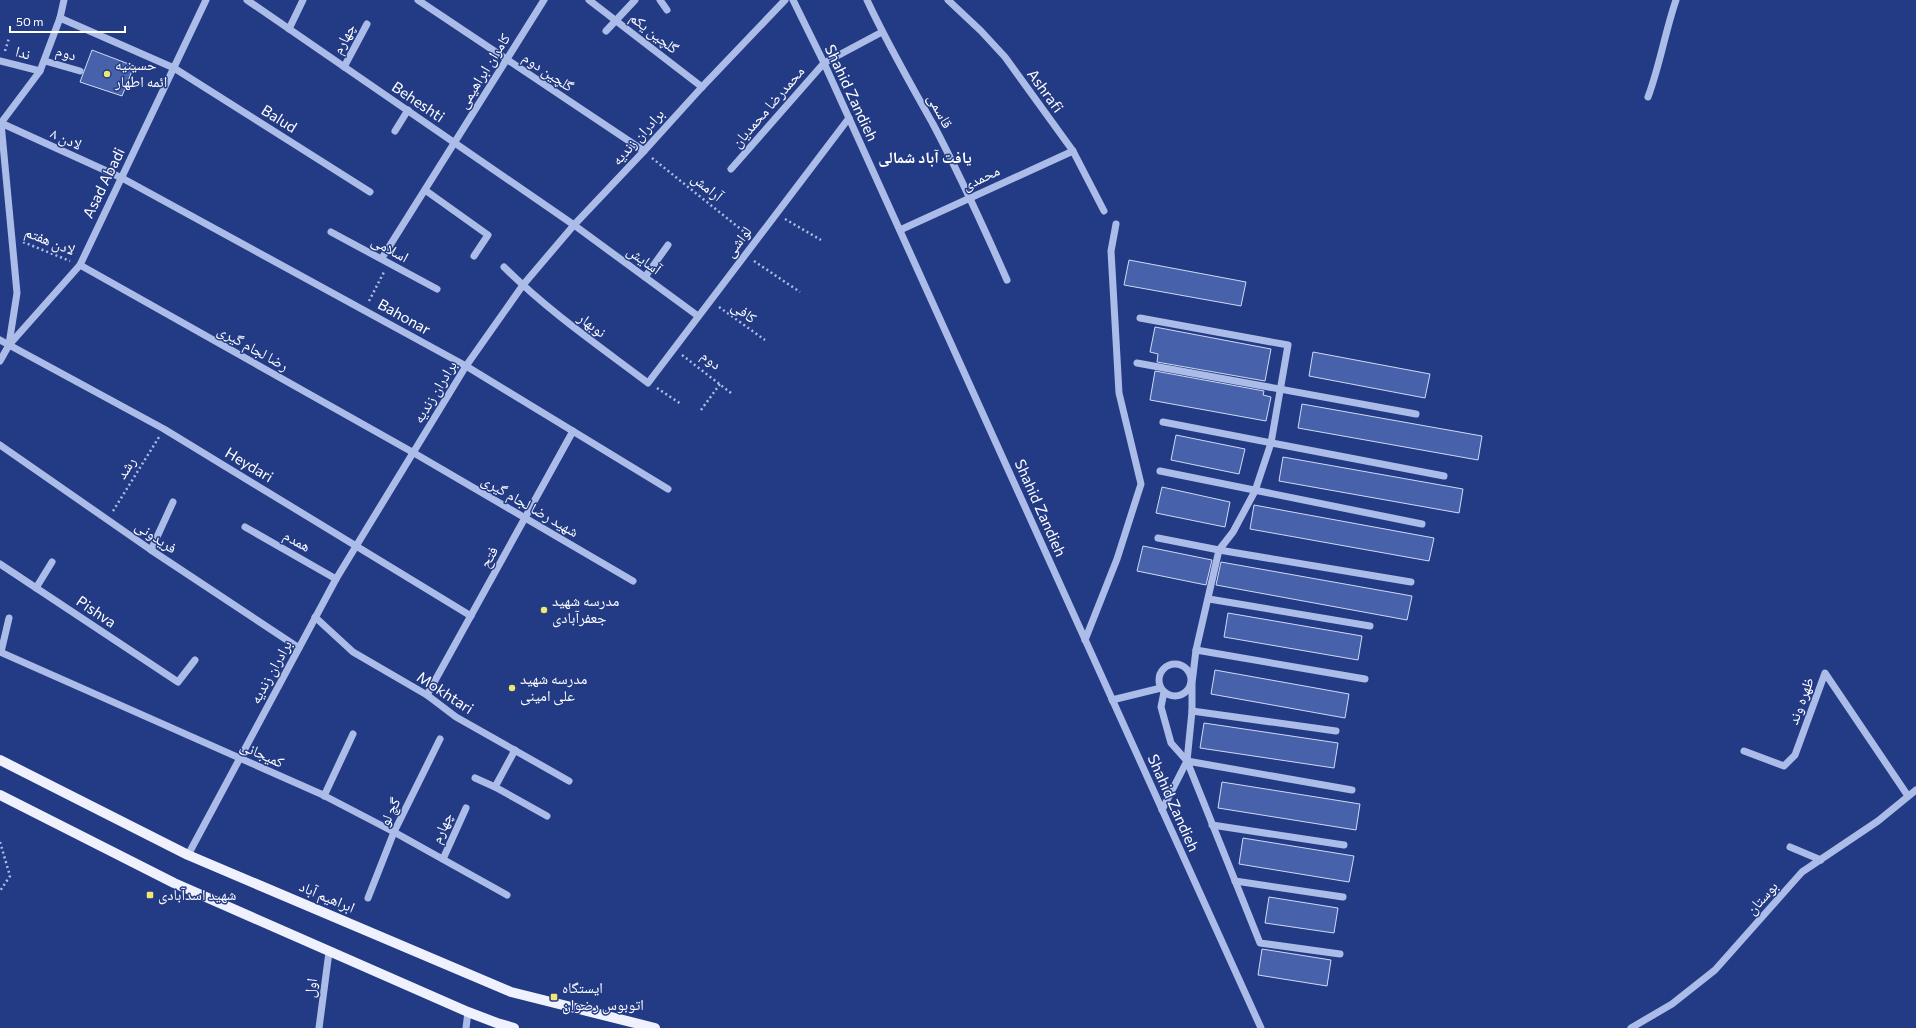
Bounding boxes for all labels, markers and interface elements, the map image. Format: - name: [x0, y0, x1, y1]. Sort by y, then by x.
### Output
- scale bar: [10, 8, 125, 34]
- street label: گلچین یکم: [625, 8, 683, 59]
- text: 50 m: [16, 14, 44, 28]
- street label: چهارم: [328, 20, 361, 58]
- street label: کامران ابراهیمی: [453, 30, 515, 112]
- street label: ندا: [14, 41, 33, 63]
- street label: دوم: [53, 41, 79, 65]
- street label: Shahid Zandieh: [822, 41, 882, 144]
- street label: گلچین دوم: [519, 48, 578, 97]
- place label: حسینیه ائمه اطهار: [114, 55, 167, 91]
- street label: محمدرضا محمدیان: [727, 62, 809, 152]
- street label: Ashrafi: [1024, 65, 1068, 116]
- marker: حسینیه ائمه اطهار: [102, 69, 112, 79]
- street label: Beheshti: [389, 77, 448, 125]
- street label: قاسمی: [923, 90, 957, 132]
- street label: Balud: [258, 100, 301, 136]
- street label: برادران زندیه: [607, 104, 669, 170]
- street label: لادن ۸: [47, 123, 85, 155]
- street label: Asad Abadi: [78, 144, 128, 221]
- district label: یافت آباد شمالی: [878, 147, 972, 167]
- street label: محمدی: [959, 161, 1003, 195]
- street label: آرامش: [687, 168, 728, 207]
- street label: لادن هفتم: [22, 222, 78, 260]
- street label: لواشی: [720, 222, 756, 262]
- street label: اسلامی: [368, 231, 412, 267]
- street label: آسایش: [623, 241, 666, 280]
- street label: Bahonar: [375, 294, 434, 338]
- street label: کافی: [727, 296, 761, 328]
- street label: نوبهار: [574, 307, 610, 341]
- street label: رضا لجام گیری: [214, 320, 292, 376]
- street label: دوم: [697, 346, 725, 374]
- street label: برادران زندیه: [408, 357, 462, 427]
- street label: Heydari: [222, 443, 277, 485]
- street label: رشد: [111, 453, 140, 482]
- street label: Shahid Zandieh: [1011, 456, 1070, 559]
- street label: شهید رضا لجام گیری: [478, 470, 582, 542]
- street label: فریدونی: [131, 516, 181, 558]
- street label: همدم: [280, 525, 314, 557]
- street label: فتح: [475, 543, 503, 571]
- street label: Pishva: [73, 591, 120, 631]
- place label: مدرسه شهید جعفرآبادی: [552, 591, 620, 628]
- marker: مدرسه شهید جعفرآبادی: [539, 605, 549, 615]
- street label: برادران زندیه: [245, 637, 297, 707]
- street label: Mokhtari: [414, 667, 477, 717]
- place label: مدرسه شهید علی امینی: [520, 669, 588, 706]
- street label: ظهره وند: [1783, 675, 1818, 727]
- marker: مدرسه شهید علی امینی: [507, 683, 517, 693]
- street label: کمیجانی: [237, 736, 287, 772]
- street label: Shahid Zandieh: [1144, 751, 1203, 854]
- street label: گچ لو: [375, 794, 406, 830]
- street label: چهارم: [426, 809, 458, 847]
- street label: ابراهیم آباد: [296, 876, 358, 918]
- street label: بوستان: [1742, 877, 1782, 919]
- place label: شهید اسدآبادی: [158, 885, 237, 905]
- marker: شهید اسدآبادی: [145, 890, 155, 900]
- street label: اول: [300, 977, 322, 999]
- place label: ایستگاه اتوبوس رضوان: [562, 978, 644, 1015]
- marker: ایستگاه اتوبوس رضوان: [549, 992, 559, 1002]

